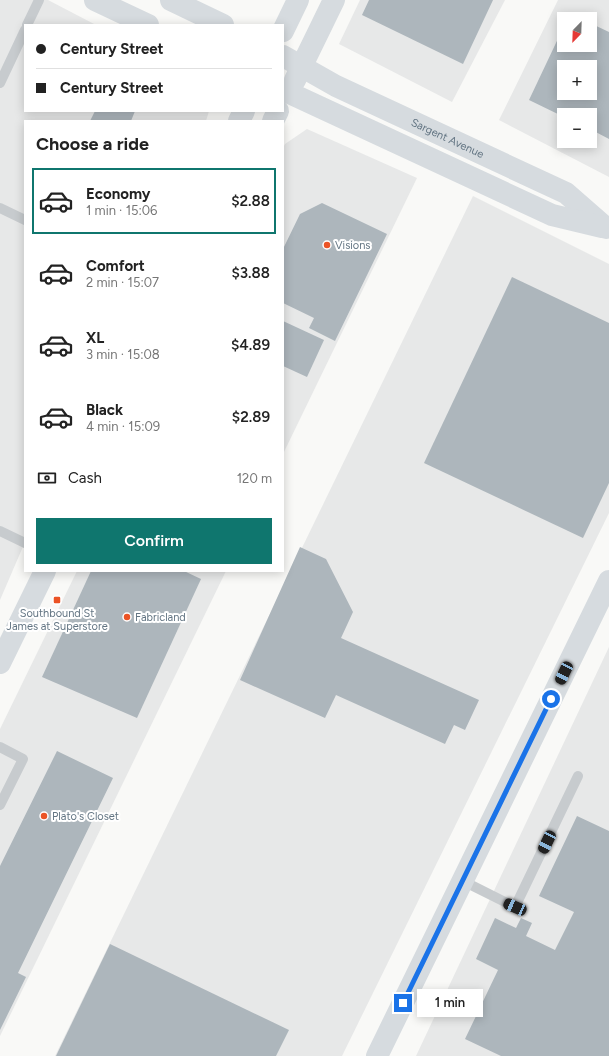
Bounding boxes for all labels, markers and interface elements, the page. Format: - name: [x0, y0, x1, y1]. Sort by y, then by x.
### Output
- north arrow: [557, 12, 597, 52]
- map controls: [557, 12, 597, 148]
- text: Century Street: [60, 40, 164, 58]
- button: +: [557, 60, 597, 100]
- text: Century Street: [60, 79, 164, 97]
- button: −: [557, 108, 597, 148]
- street label: Sargent Avenue: [409, 115, 486, 160]
- text: Choose a ride: [36, 133, 149, 155]
- icon: car: [38, 183, 74, 219]
- text: Economy: [86, 185, 151, 203]
- text: $2.88: [231, 192, 270, 210]
- text: 1 min · 15:06: [86, 203, 157, 218]
- place label: Visions: [335, 239, 371, 252]
- marker: Visions: [322, 240, 332, 250]
- icon: car: [38, 255, 74, 291]
- text: Comfort: [86, 257, 145, 275]
- text: $3.88: [231, 264, 270, 282]
- text: 2 min · 15:07: [86, 275, 159, 290]
- icon: car: [38, 327, 74, 363]
- text: XL: [86, 329, 104, 347]
- text: $4.89: [231, 336, 270, 354]
- text: 3 min · 15:08: [86, 347, 160, 362]
- icon: car: [38, 399, 74, 435]
- text: Black: [86, 401, 123, 419]
- text: $2.89: [232, 408, 270, 426]
- text: 4 min · 15:09: [86, 419, 160, 434]
- icon: cash: [36, 467, 58, 489]
- text: Cash: [68, 469, 102, 487]
- text: 120 m: [237, 471, 272, 486]
- button: Confirm: [36, 518, 272, 564]
- marker: Southbound St James at Superstore: [52, 595, 62, 605]
- place label: Southbound St James at Superstore: [6, 607, 108, 633]
- place label: Fabricland: [135, 611, 186, 624]
- marker: Fabricland: [122, 612, 132, 622]
- car: [553, 660, 575, 686]
- route start: [542, 690, 560, 708]
- place label: Plato's Closet: [52, 810, 119, 823]
- marker: Plato's Closet: [39, 811, 49, 821]
- car: [536, 829, 558, 855]
- car: [502, 897, 528, 917]
- callout: 1 min: [417, 989, 483, 1017]
- route end: [394, 994, 412, 1012]
- text: 1 min: [435, 995, 465, 1010]

